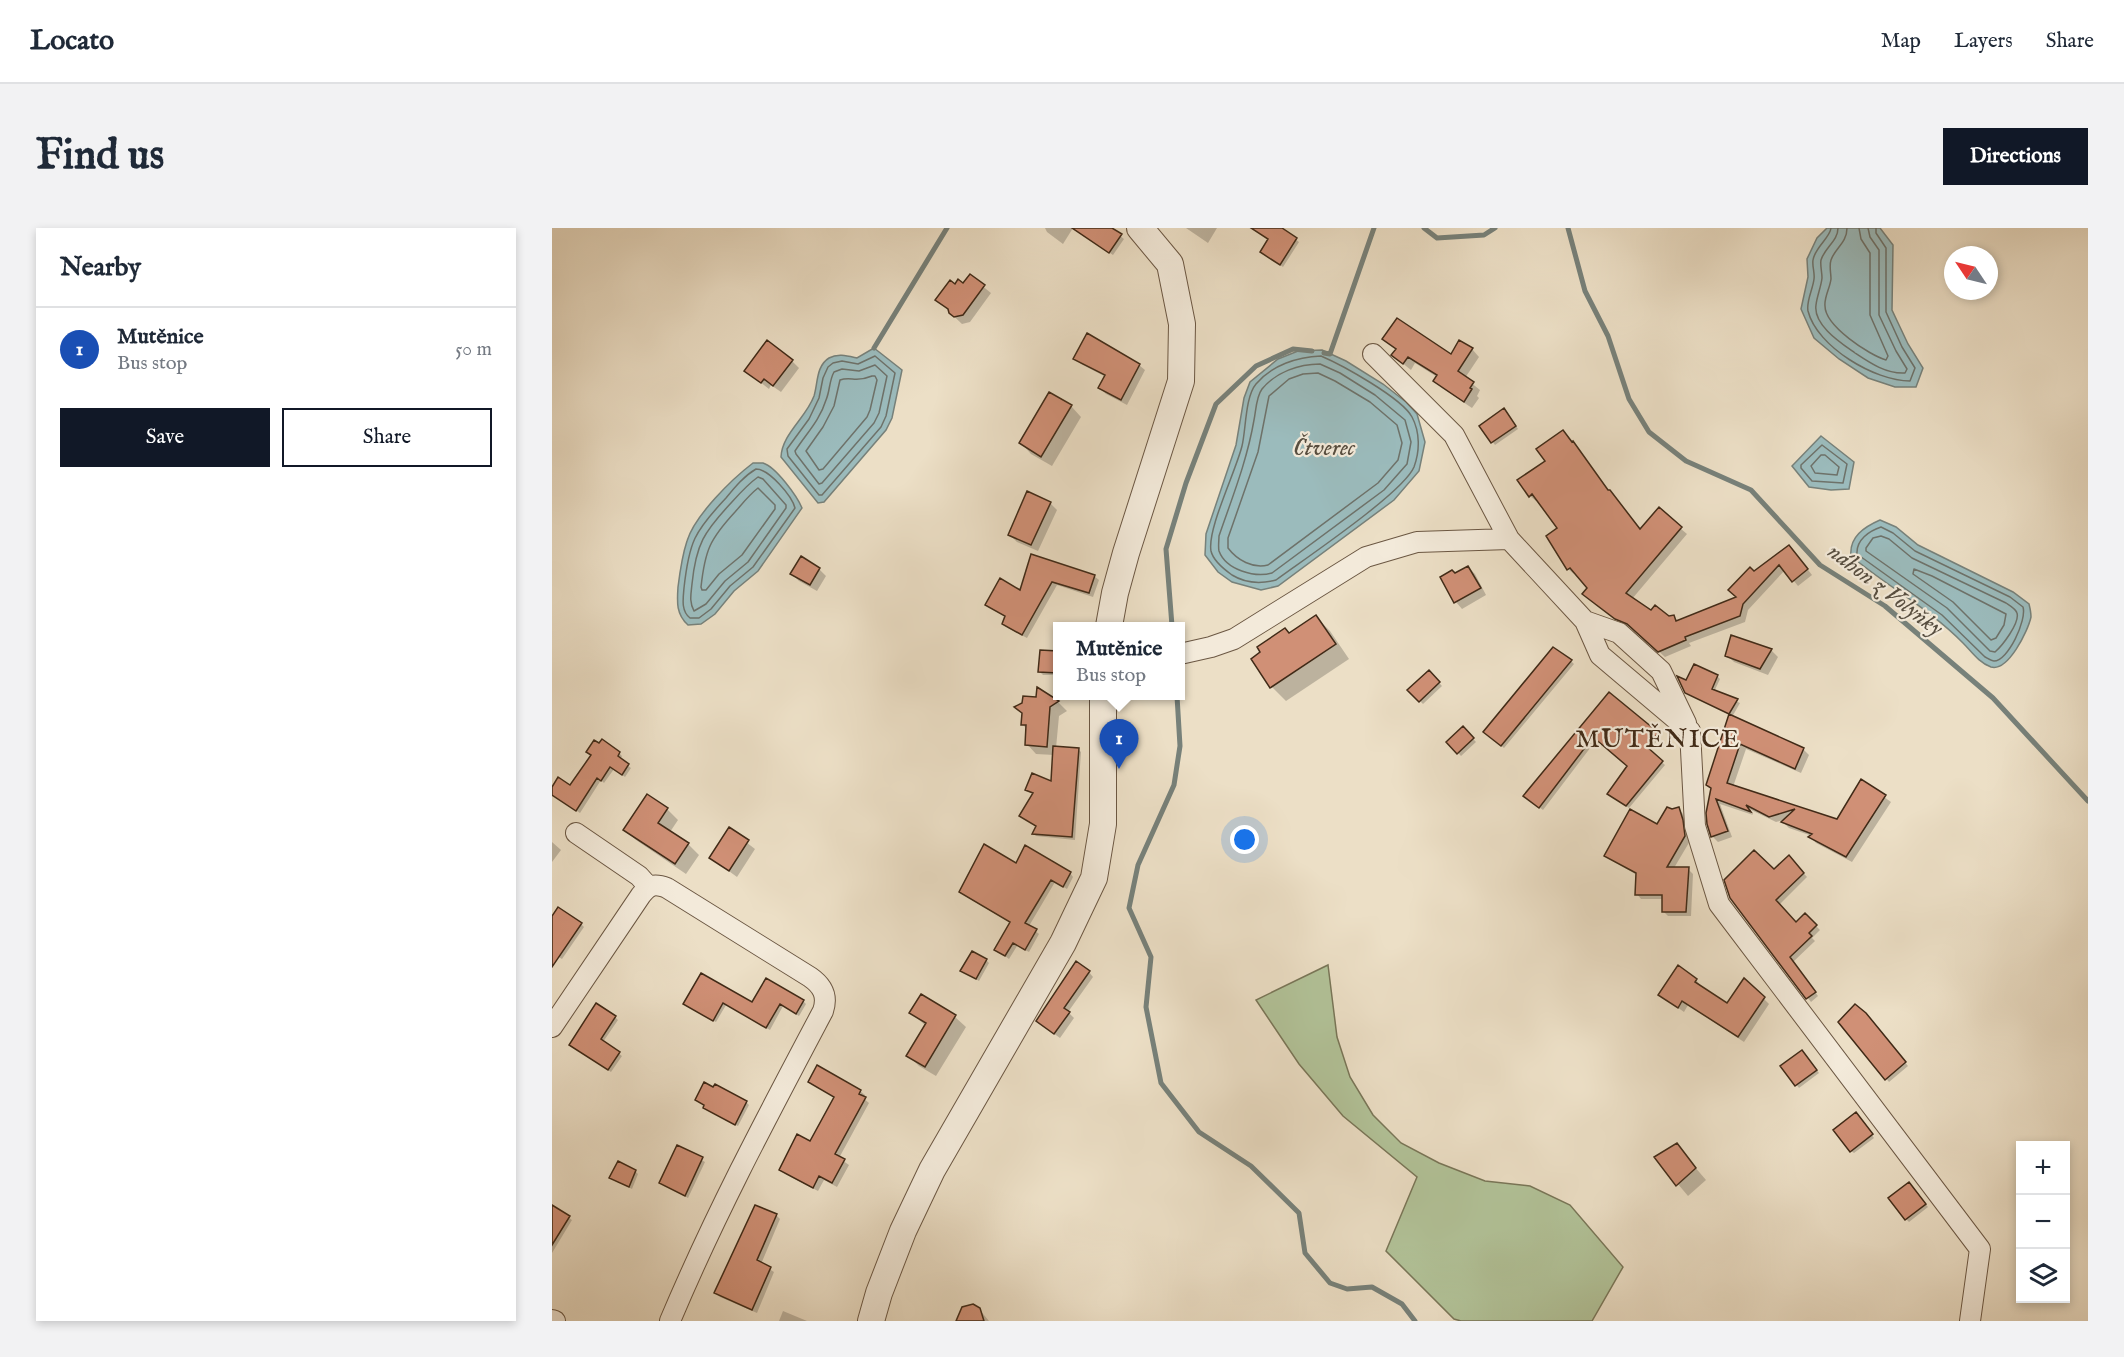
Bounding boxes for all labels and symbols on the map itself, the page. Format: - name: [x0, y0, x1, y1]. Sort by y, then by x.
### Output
- north arrow: [1944, 246, 1998, 300]
- water label: Čtverec: [1293, 433, 1356, 464]
- water label: náhon z Volyňky: [1821, 537, 1950, 644]
- pin: 1: [1100, 720, 1138, 769]
- district label: MUTĚNICE: [1575, 723, 1741, 756]
- your location: [1230, 825, 1259, 854]

